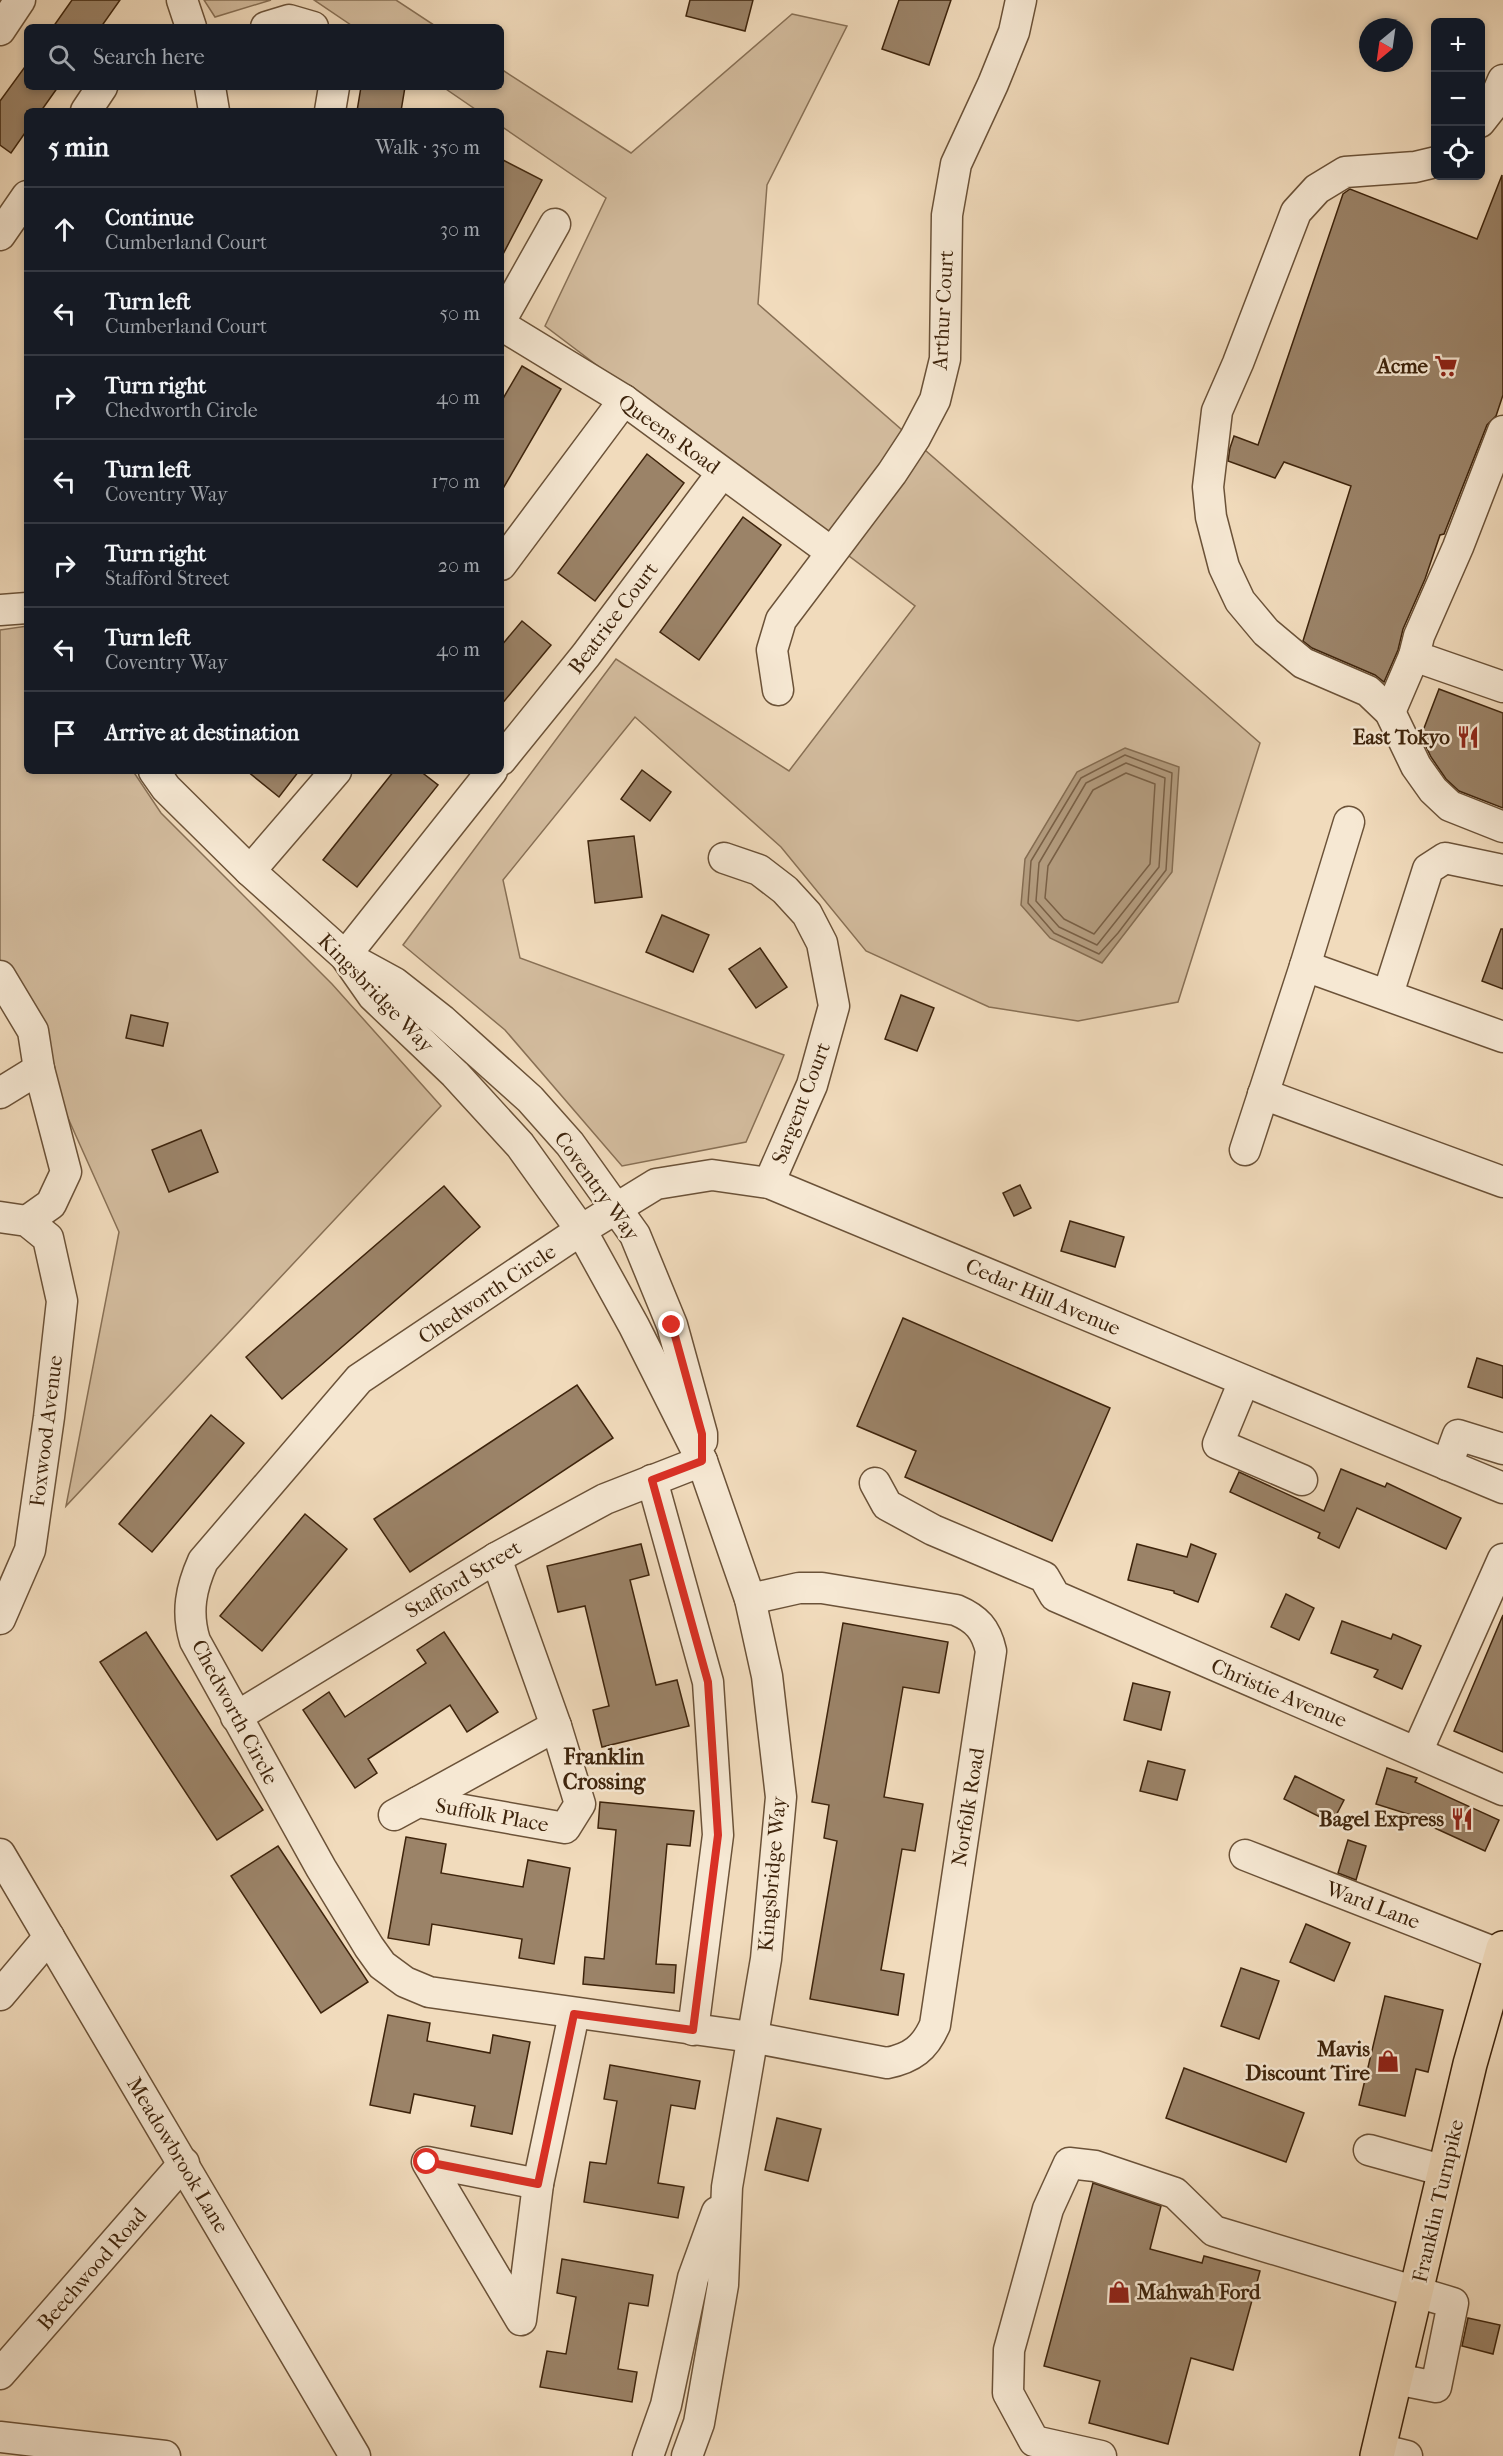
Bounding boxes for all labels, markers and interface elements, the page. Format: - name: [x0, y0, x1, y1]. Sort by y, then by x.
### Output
- north arrow: [1359, 18, 1413, 72]
- map controls: [1431, 18, 1485, 180]
- button: +: [1431, 18, 1485, 72]
- search box: [24, 24, 504, 90]
- icon: search: [45, 41, 78, 74]
- text: Search here: [93, 44, 205, 70]
- button: −: [1431, 72, 1485, 126]
- button: locate: [1431, 126, 1485, 180]
- text: 5 min: [48, 132, 109, 163]
- text: Walk · 350 m: [375, 136, 480, 159]
- text: Continue: [105, 205, 194, 231]
- icon: ahead: [48, 213, 81, 246]
- text: 30 m: [440, 218, 480, 241]
- text: Cumberland Court: [105, 231, 267, 254]
- street label: Arthur Court: [928, 249, 958, 372]
- text: Turn left: [105, 289, 191, 315]
- icon: left: [48, 297, 81, 330]
- text: 50 m: [439, 302, 480, 325]
- text: Cumberland Court: [105, 315, 267, 338]
- supermarket icon: Acme: [1433, 353, 1459, 379]
- place label: Acme: [1375, 354, 1429, 378]
- text: Turn right: [105, 373, 206, 399]
- icon: right: [48, 381, 81, 414]
- text: 40 m: [436, 386, 480, 409]
- street label: Queens Road: [613, 389, 725, 479]
- text: Chedworth Circle: [105, 399, 258, 422]
- text: Turn left: [105, 457, 191, 483]
- icon: left: [48, 465, 81, 498]
- text: 170 m: [431, 470, 480, 493]
- text: Coventry Way: [105, 483, 228, 506]
- text: Turn right: [105, 541, 206, 567]
- icon: right: [48, 549, 81, 582]
- text: 20 m: [438, 554, 480, 577]
- street label: Beatrice Court: [563, 557, 663, 678]
- text: Stafford Street: [105, 567, 230, 590]
- text: Turn left: [105, 625, 191, 651]
- icon: left: [48, 633, 81, 666]
- text: 40 m: [436, 638, 480, 661]
- text: Coventry Way: [105, 651, 228, 674]
- icon: arrive: [48, 717, 81, 750]
- text: Arrive at destination: [105, 720, 299, 746]
- restaurant icon: East Tokyo: [1455, 724, 1481, 750]
- place label: East Tokyo: [1353, 725, 1450, 749]
- street label: Kingsbridge Way: [313, 929, 439, 1058]
- street label: Sargent Court: [767, 1038, 835, 1167]
- street label: Coventry Way: [549, 1127, 645, 1246]
- street label: Chedworth Circle: [414, 1239, 560, 1349]
- street label: Cedar Hill Avenue: [962, 1254, 1124, 1340]
- route end: [658, 1311, 684, 1337]
- street label: Foxwood Avenue: [25, 1354, 67, 1508]
- street label: Stafford Street: [401, 1535, 526, 1623]
- street label: Chedworth Circle: [187, 1636, 283, 1788]
- street label: Christie Avenue: [1208, 1654, 1350, 1732]
- district label: Franklin Crossing: [563, 1744, 646, 1795]
- street label: Norfolk Road: [947, 1745, 989, 1868]
- street label: Suffolk Place: [434, 1793, 550, 1837]
- street label: Kingsbridge Way: [753, 1795, 791, 1953]
- restaurant icon: Bagel Express: [1449, 1806, 1475, 1832]
- place label: Bagel Express: [1319, 1807, 1444, 1831]
- street label: Ward Lane: [1322, 1876, 1423, 1934]
- place label: Mavis Discount Tire: [1245, 2037, 1371, 2085]
- shop icon: Mavis Discount Tire: [1375, 2048, 1401, 2074]
- street label: Meadowbrook Lane: [122, 2073, 234, 2237]
- street label: Franklin Turnpike: [1408, 2117, 1468, 2285]
- route start: [413, 2148, 439, 2174]
- street label: Beechwood Road: [32, 2203, 152, 2335]
- shop icon: Mahwah Ford: [1106, 2279, 1132, 2305]
- place label: Mahwah Ford: [1136, 2280, 1261, 2304]

